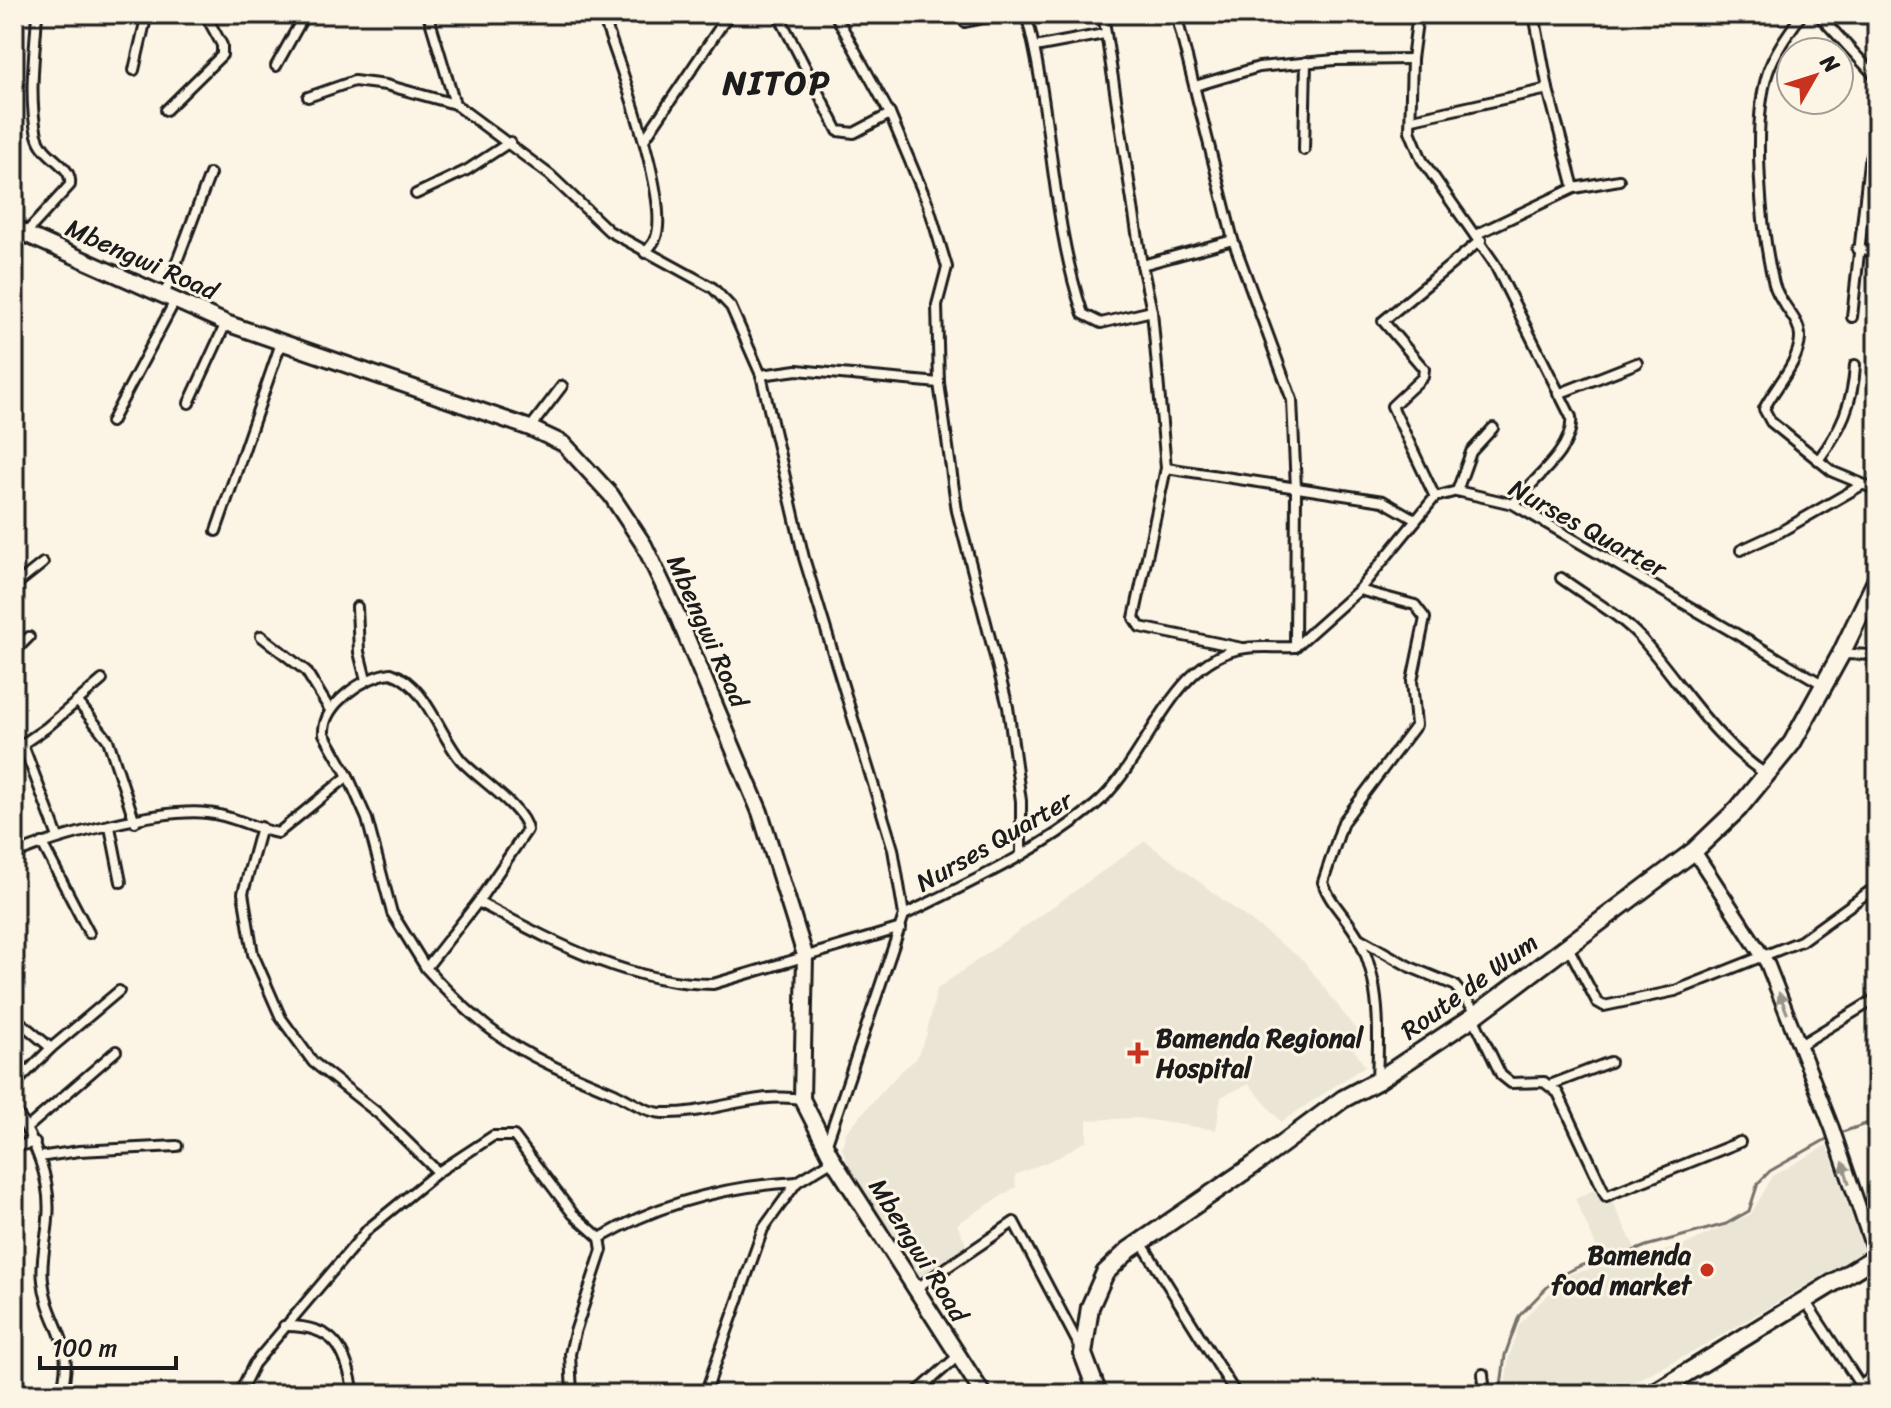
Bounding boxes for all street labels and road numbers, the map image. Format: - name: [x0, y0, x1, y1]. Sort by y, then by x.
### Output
- street label: Mbengwi Road: [58, 205, 228, 314]
- street label: Nurses Quarter: [1500, 465, 1677, 591]
- street label: Mbengwi Road: [654, 547, 763, 717]
- street label: Nurses Quarter: [907, 777, 1083, 905]
- street label: Route de Wum: [1390, 920, 1548, 1052]
- street label: Mbengwi Road: [856, 1169, 983, 1333]

